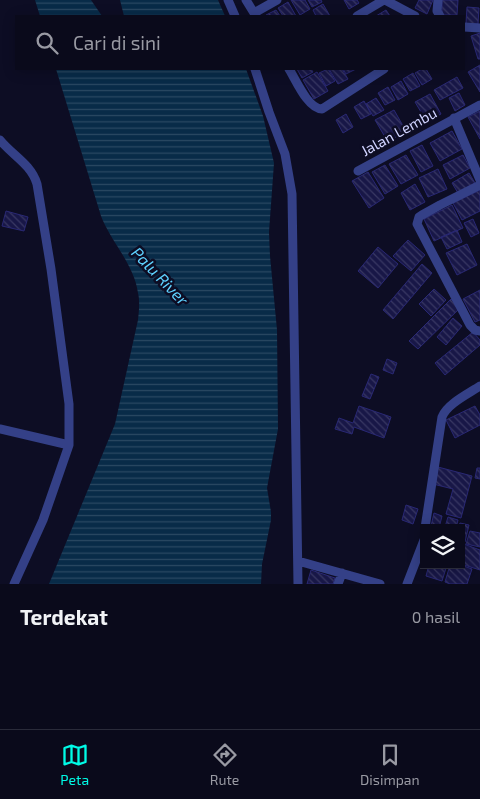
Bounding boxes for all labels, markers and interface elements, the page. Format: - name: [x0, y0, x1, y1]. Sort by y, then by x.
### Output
- search box: [15, 15, 465, 70]
- icon: search: [33, 29, 61, 57]
- text: Cari di sini: [73, 31, 161, 54]
- street label: Jalan Lembu: [357, 103, 440, 159]
- water label: Palu River: [128, 243, 193, 309]
- map controls: [420, 524, 465, 569]
- button: layers: [420, 524, 465, 569]
- text: Terdekat: [20, 604, 108, 629]
- text: 0 hasil: [412, 607, 460, 626]
- tab: Peta: [60, 741, 89, 788]
- tab: Rute: [210, 741, 239, 788]
- tab: Disimpan: [360, 741, 420, 788]

